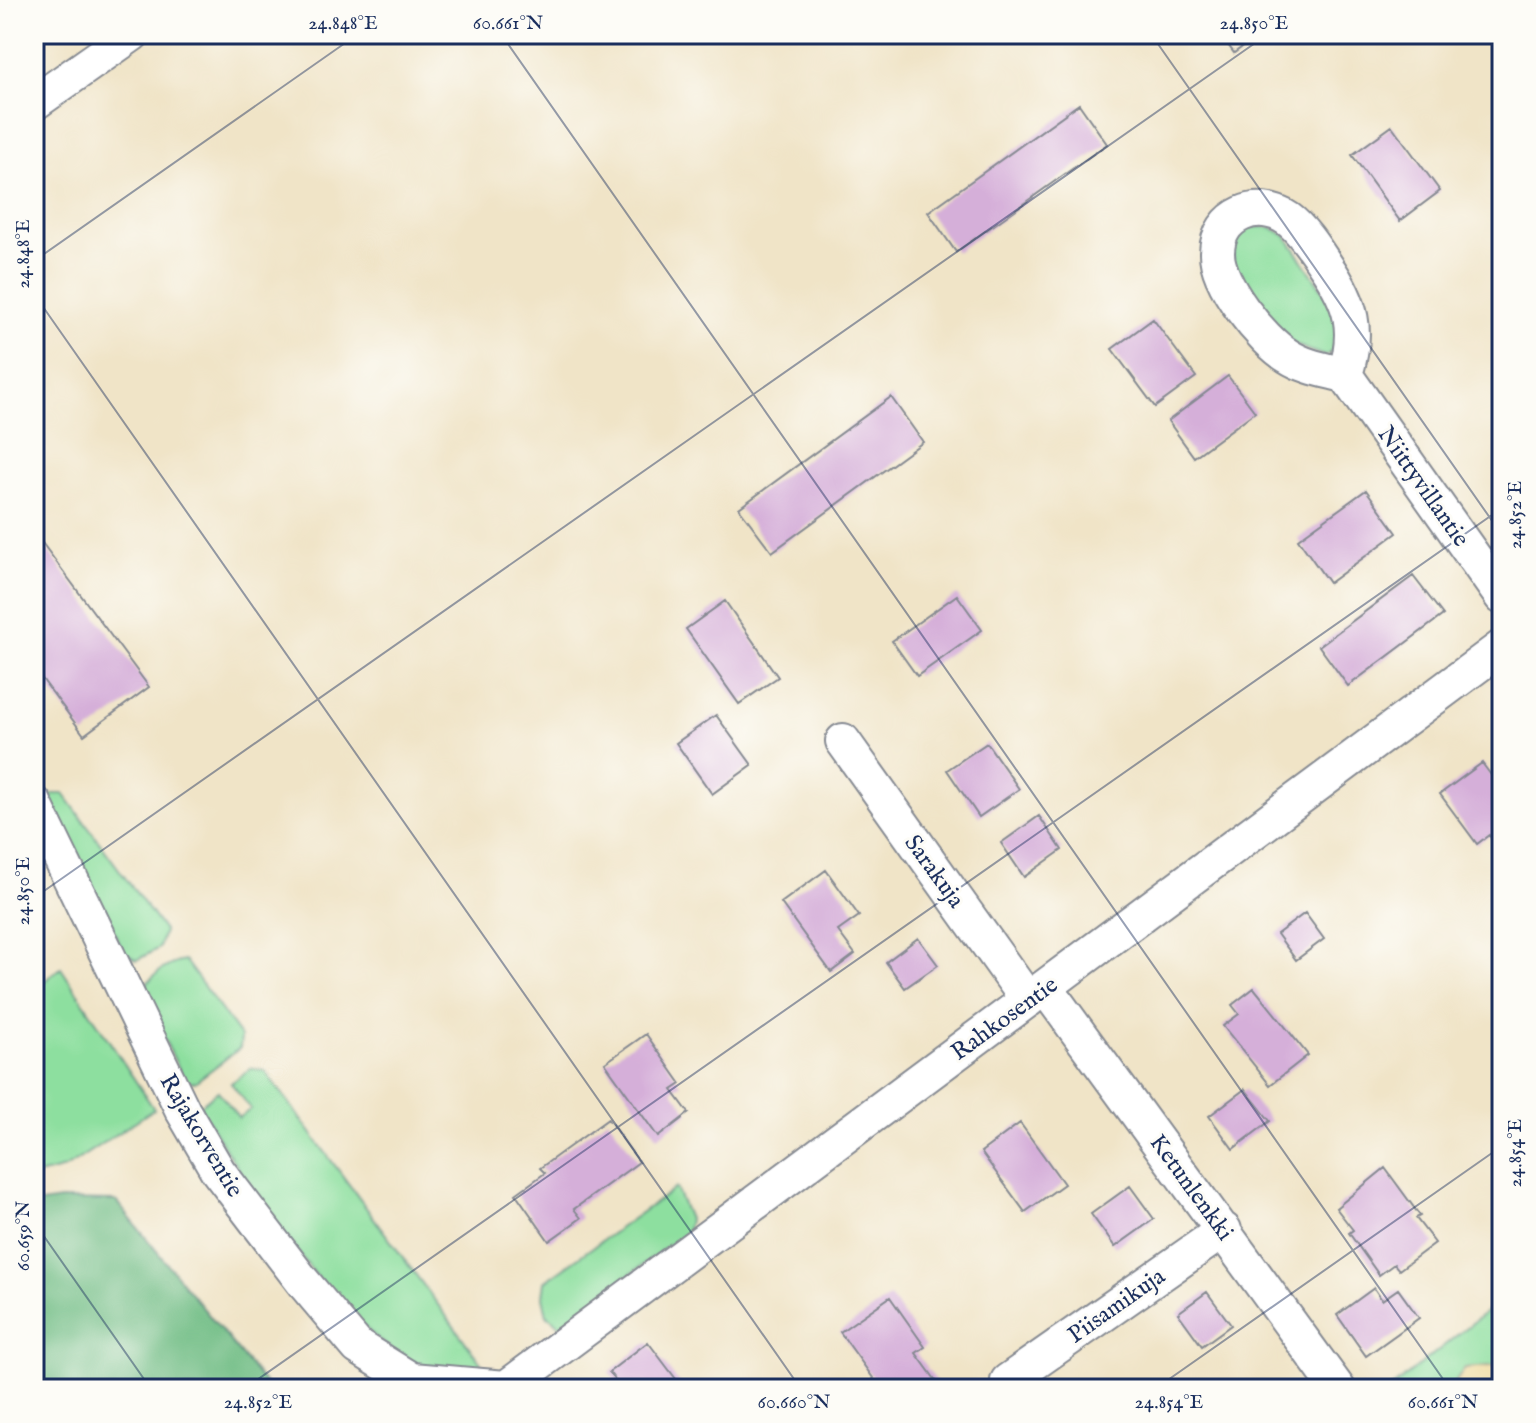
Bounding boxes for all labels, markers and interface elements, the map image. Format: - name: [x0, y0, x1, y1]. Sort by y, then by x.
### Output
- text: 24.848°E: [308, 11, 378, 36]
- text: 60.661°N: [473, 11, 543, 36]
- text: 24.850°E: [1220, 11, 1289, 36]
- text: 24.848°E: [11, 219, 36, 289]
- street label: Niittyvillantie: [1370, 420, 1476, 553]
- text: 24.852°E: [1503, 481, 1528, 549]
- street label: Sarakuja: [897, 829, 971, 915]
- text: 24.850°E: [11, 856, 36, 925]
- street label: Rahkosentie: [945, 970, 1064, 1068]
- street label: Rajakorventie: [152, 1068, 250, 1203]
- text: 24.854°E: [1503, 1118, 1528, 1187]
- street label: Ketunlenkki: [1142, 1129, 1240, 1247]
- text: 60.659°N: [11, 1201, 36, 1271]
- street label: Piisamikuja: [1062, 1261, 1172, 1351]
- text: 24.852°E: [224, 1390, 292, 1415]
- text: 60.660°N: [758, 1390, 830, 1415]
- text: 24.854°E: [1135, 1390, 1204, 1415]
- text: 60.661°N: [1408, 1390, 1478, 1415]

